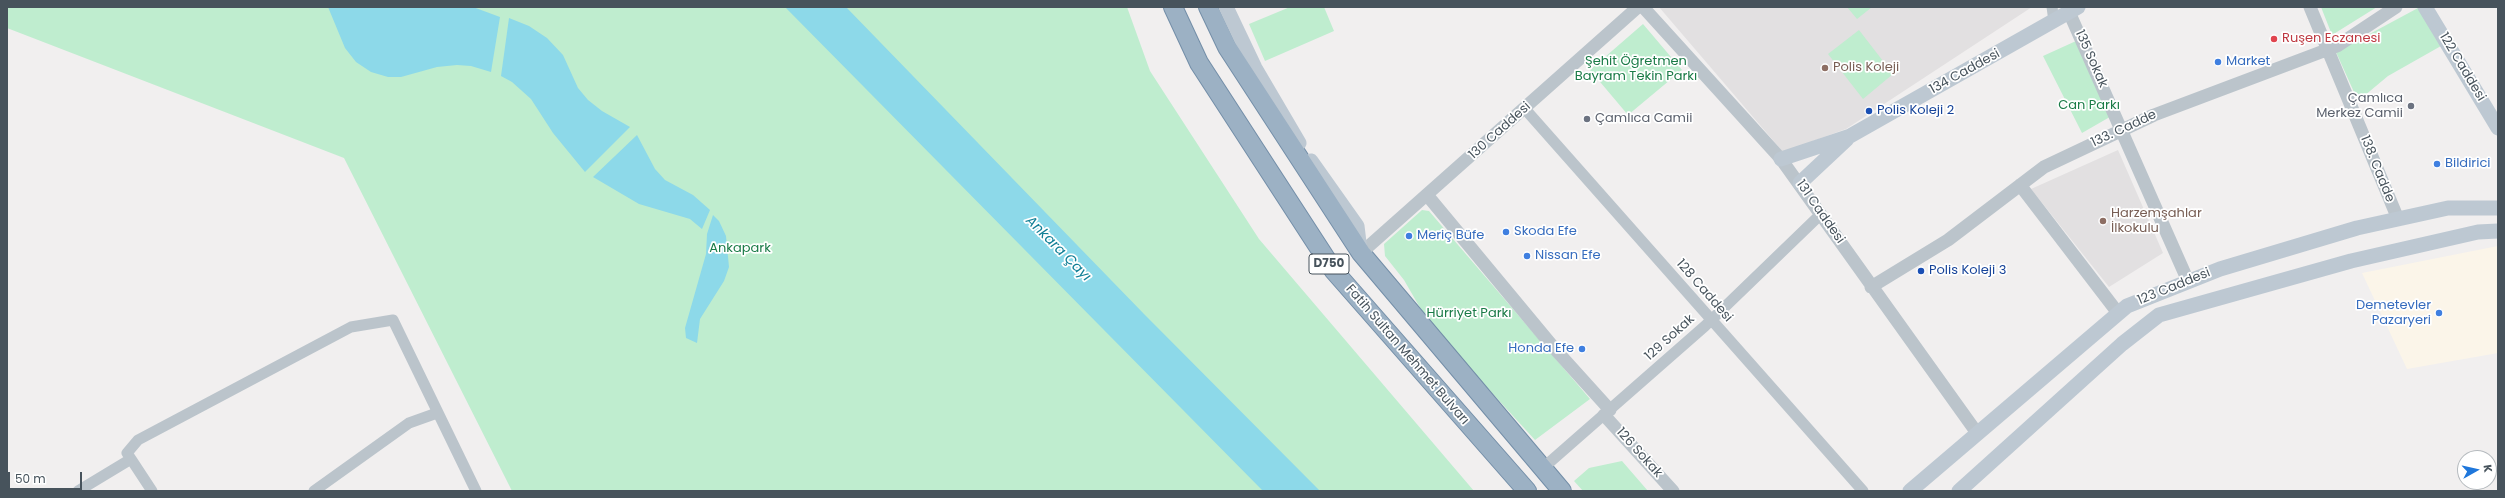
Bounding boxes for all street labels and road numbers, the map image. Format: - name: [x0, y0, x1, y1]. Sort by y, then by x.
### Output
- street label: 135 Sokak: [2071, 28, 2111, 90]
- street label: 122 Caddesi: [2435, 30, 2489, 104]
- street label: 134 Caddesi: [1927, 46, 2003, 98]
- street label: 130 Caddesi: [1466, 99, 1534, 163]
- street label: 133. Cadde: [2089, 107, 2159, 151]
- street label: 138. Cadde: [2357, 133, 2397, 205]
- street label: 131 Caddesi: [1792, 177, 1848, 247]
- road number: D750: [1309, 254, 1349, 274]
- street label: 128 Caddesi: [1673, 257, 1735, 325]
- street label: 123 Caddesi: [2135, 265, 2213, 309]
- street label: Fatih Sultan Mehmet Bulvarı: [1342, 282, 1472, 428]
- street label: 129 Sokak: [1642, 312, 1698, 364]
- street label: 126 Sokak: [1613, 425, 1665, 481]

